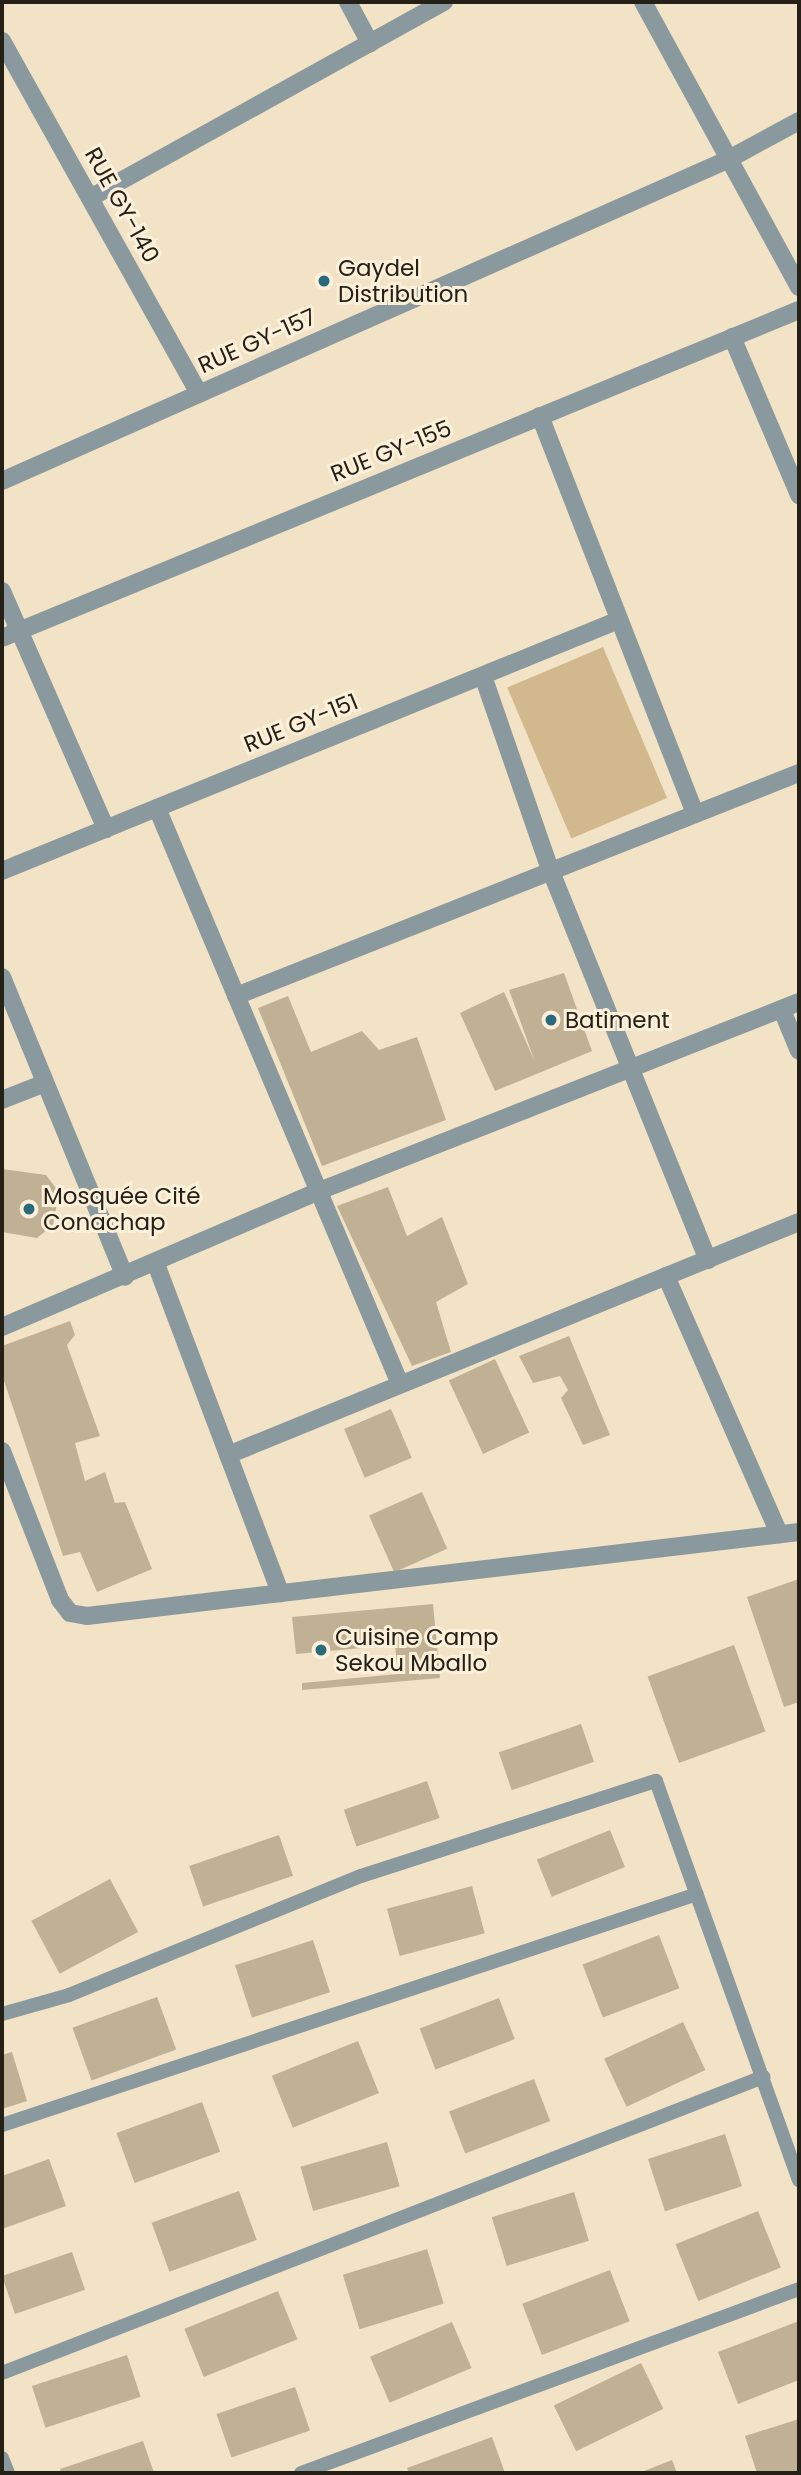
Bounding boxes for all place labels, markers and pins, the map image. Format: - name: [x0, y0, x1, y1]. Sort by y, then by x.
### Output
- place label: Gaydel Distribution: [338, 254, 468, 308]
- marker: Gaydel Distribution: [316, 273, 332, 289]
- place label: Batiment: [565, 1006, 670, 1034]
- marker: Batiment: [543, 1012, 559, 1028]
- place label: Mosquée Cité Conachap: [43, 1182, 201, 1236]
- marker: Mosquée Cité Conachap: [21, 1201, 37, 1217]
- place label: Cuisine Camp Sekou Mballo: [335, 1623, 498, 1677]
- marker: Cuisine Camp Sekou Mballo: [313, 1642, 329, 1658]

